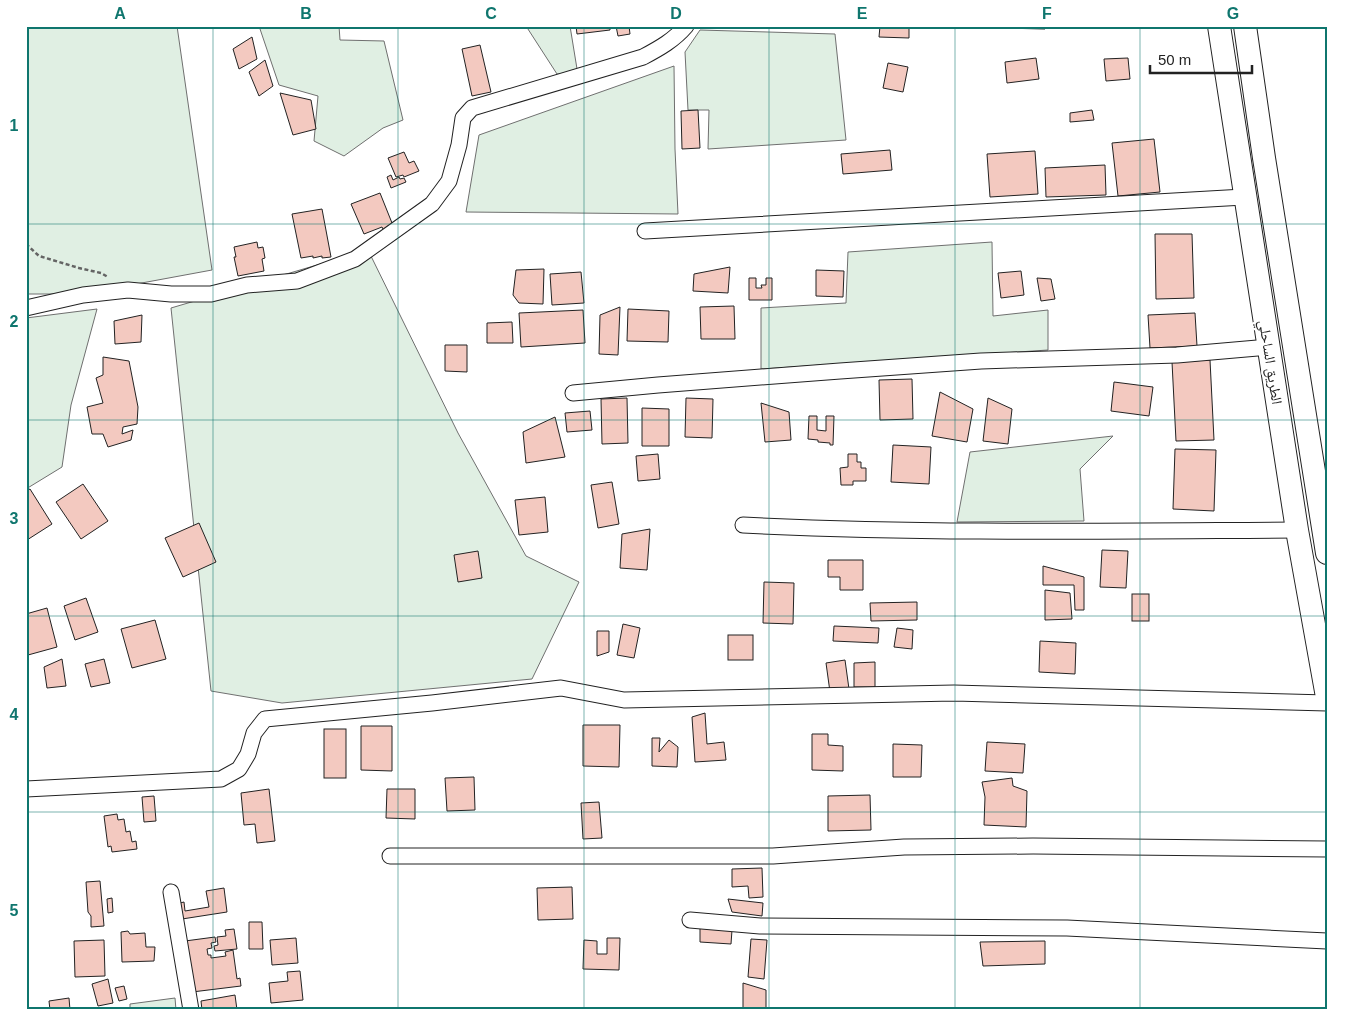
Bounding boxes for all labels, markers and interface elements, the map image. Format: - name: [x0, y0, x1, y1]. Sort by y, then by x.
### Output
- text: A: [114, 5, 126, 22]
- text: B: [300, 5, 312, 22]
- text: C: [485, 5, 497, 22]
- text: D: [670, 5, 682, 22]
- text: E: [857, 5, 868, 22]
- text: F: [1042, 5, 1052, 22]
- text: G: [1227, 5, 1239, 22]
- scale bar: [1150, 42, 1253, 74]
- text: 50 m: [1158, 51, 1191, 68]
- text: 1: [10, 117, 19, 134]
- text: 2: [10, 313, 19, 330]
- street label: الطريق الساحلي: [1252, 319, 1286, 406]
- text: 3: [10, 510, 19, 527]
- text: 4: [10, 706, 19, 723]
- text: 5: [10, 902, 19, 919]

